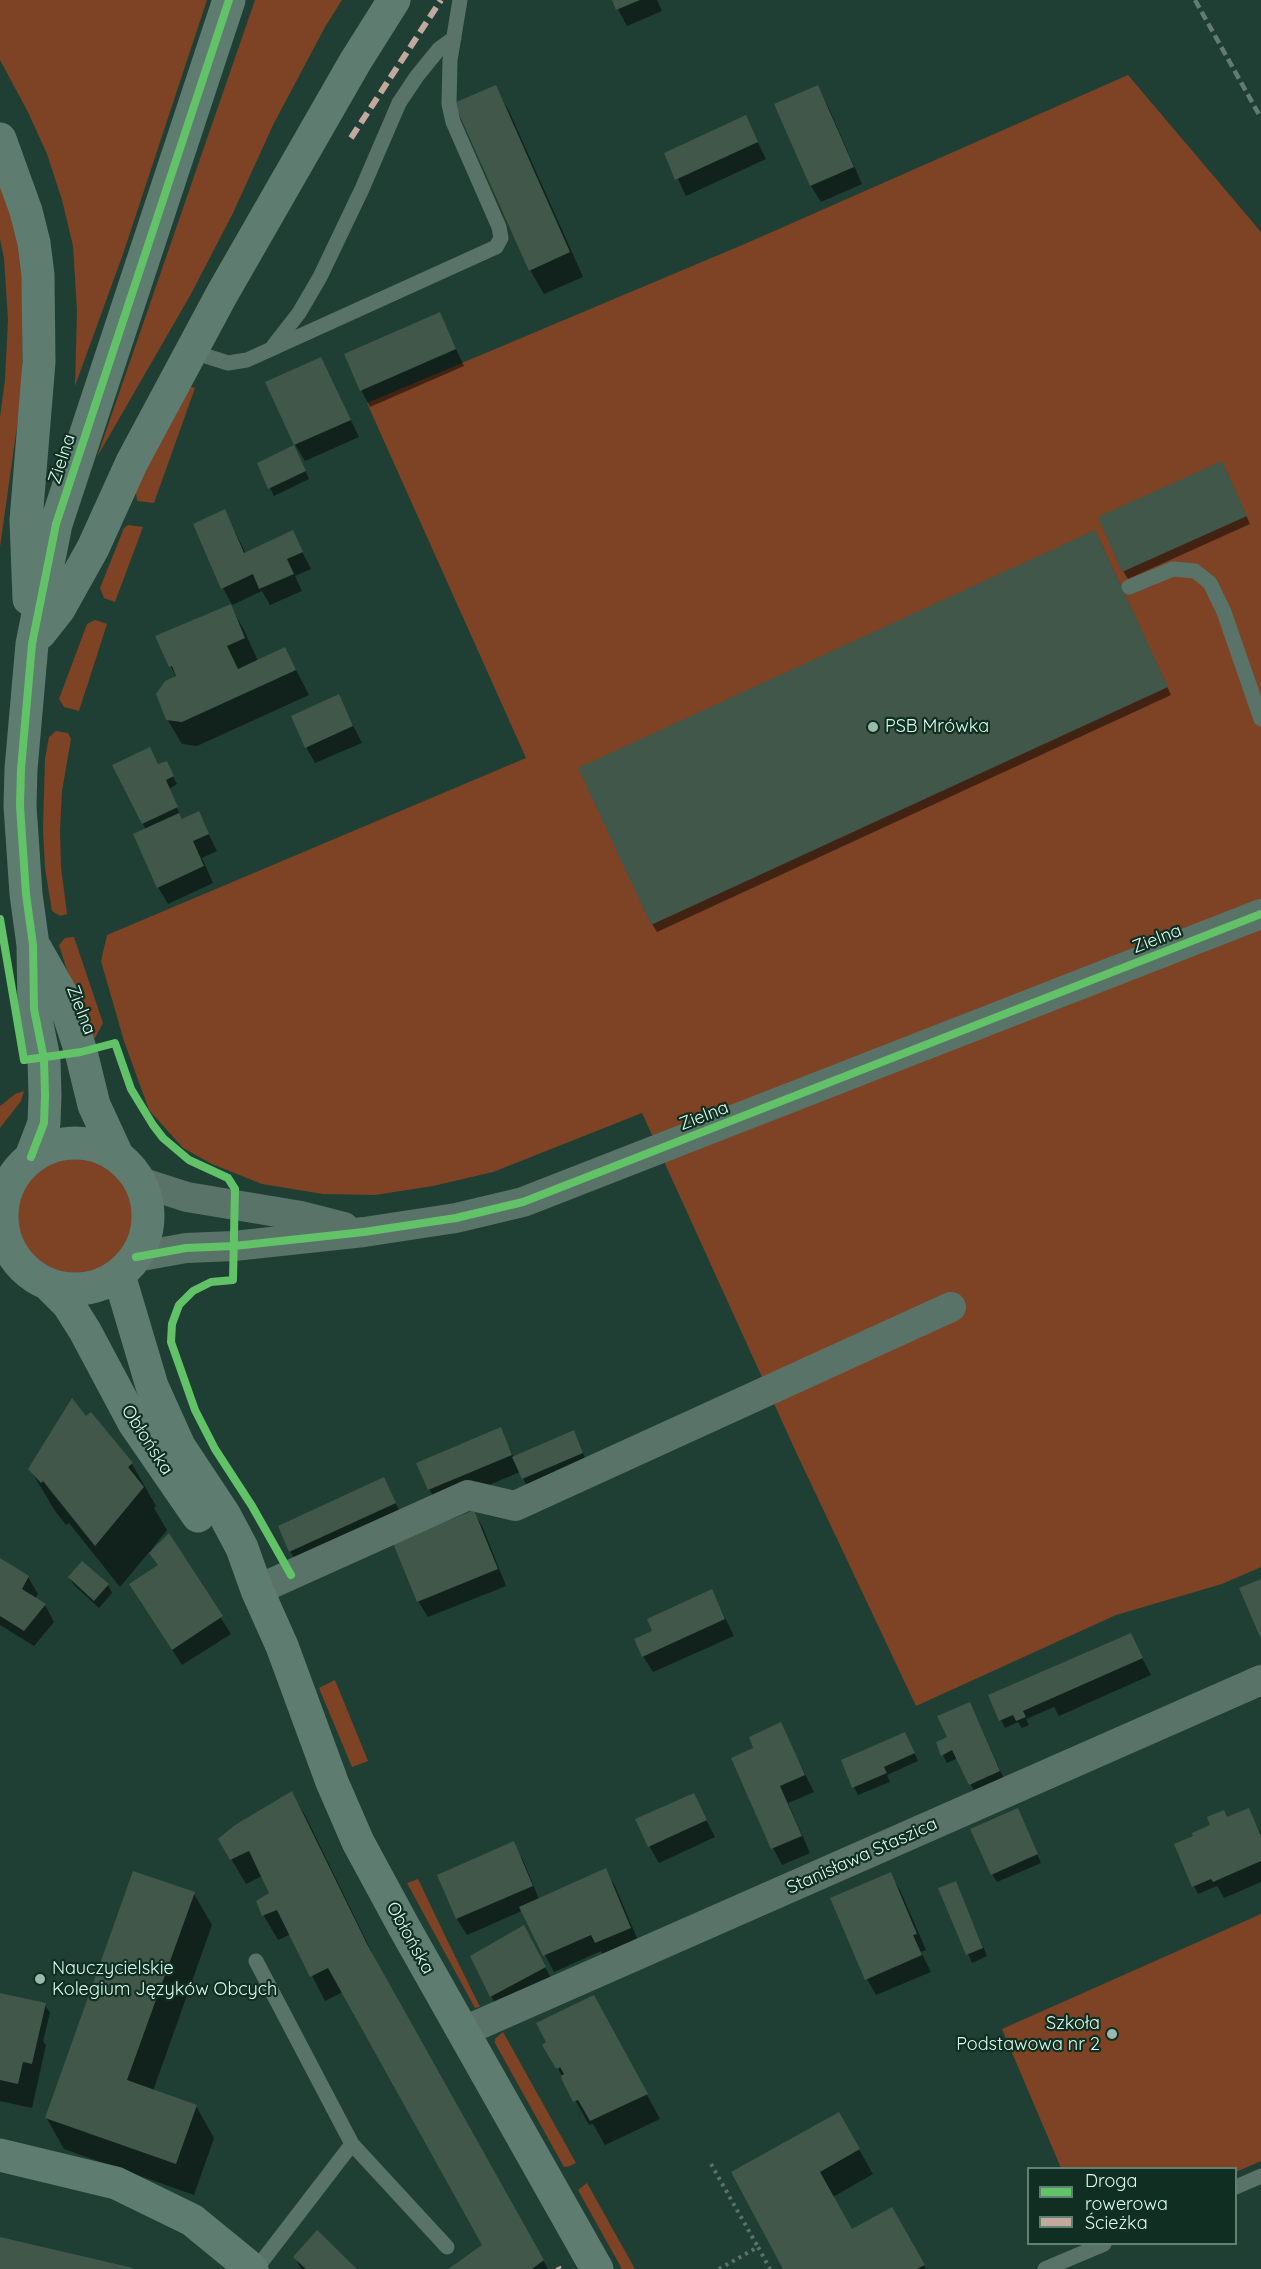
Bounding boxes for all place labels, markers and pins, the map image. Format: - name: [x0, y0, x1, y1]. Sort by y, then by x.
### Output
- place label: PSB Mrówka: [885, 716, 989, 738]
- marker: PSB Mrówka: [866, 720, 880, 734]
- place label: Nauczycielskie Kolegium Języków Obcych: [52, 1958, 277, 2000]
- marker: Nauczycielskie Kolegium Języków Obcych: [33, 1972, 47, 1986]
- place label: Szkoła Podstawowa nr 2: [956, 2013, 1100, 2056]
- marker: Szkoła Podstawowa nr 2: [1105, 2027, 1119, 2041]

